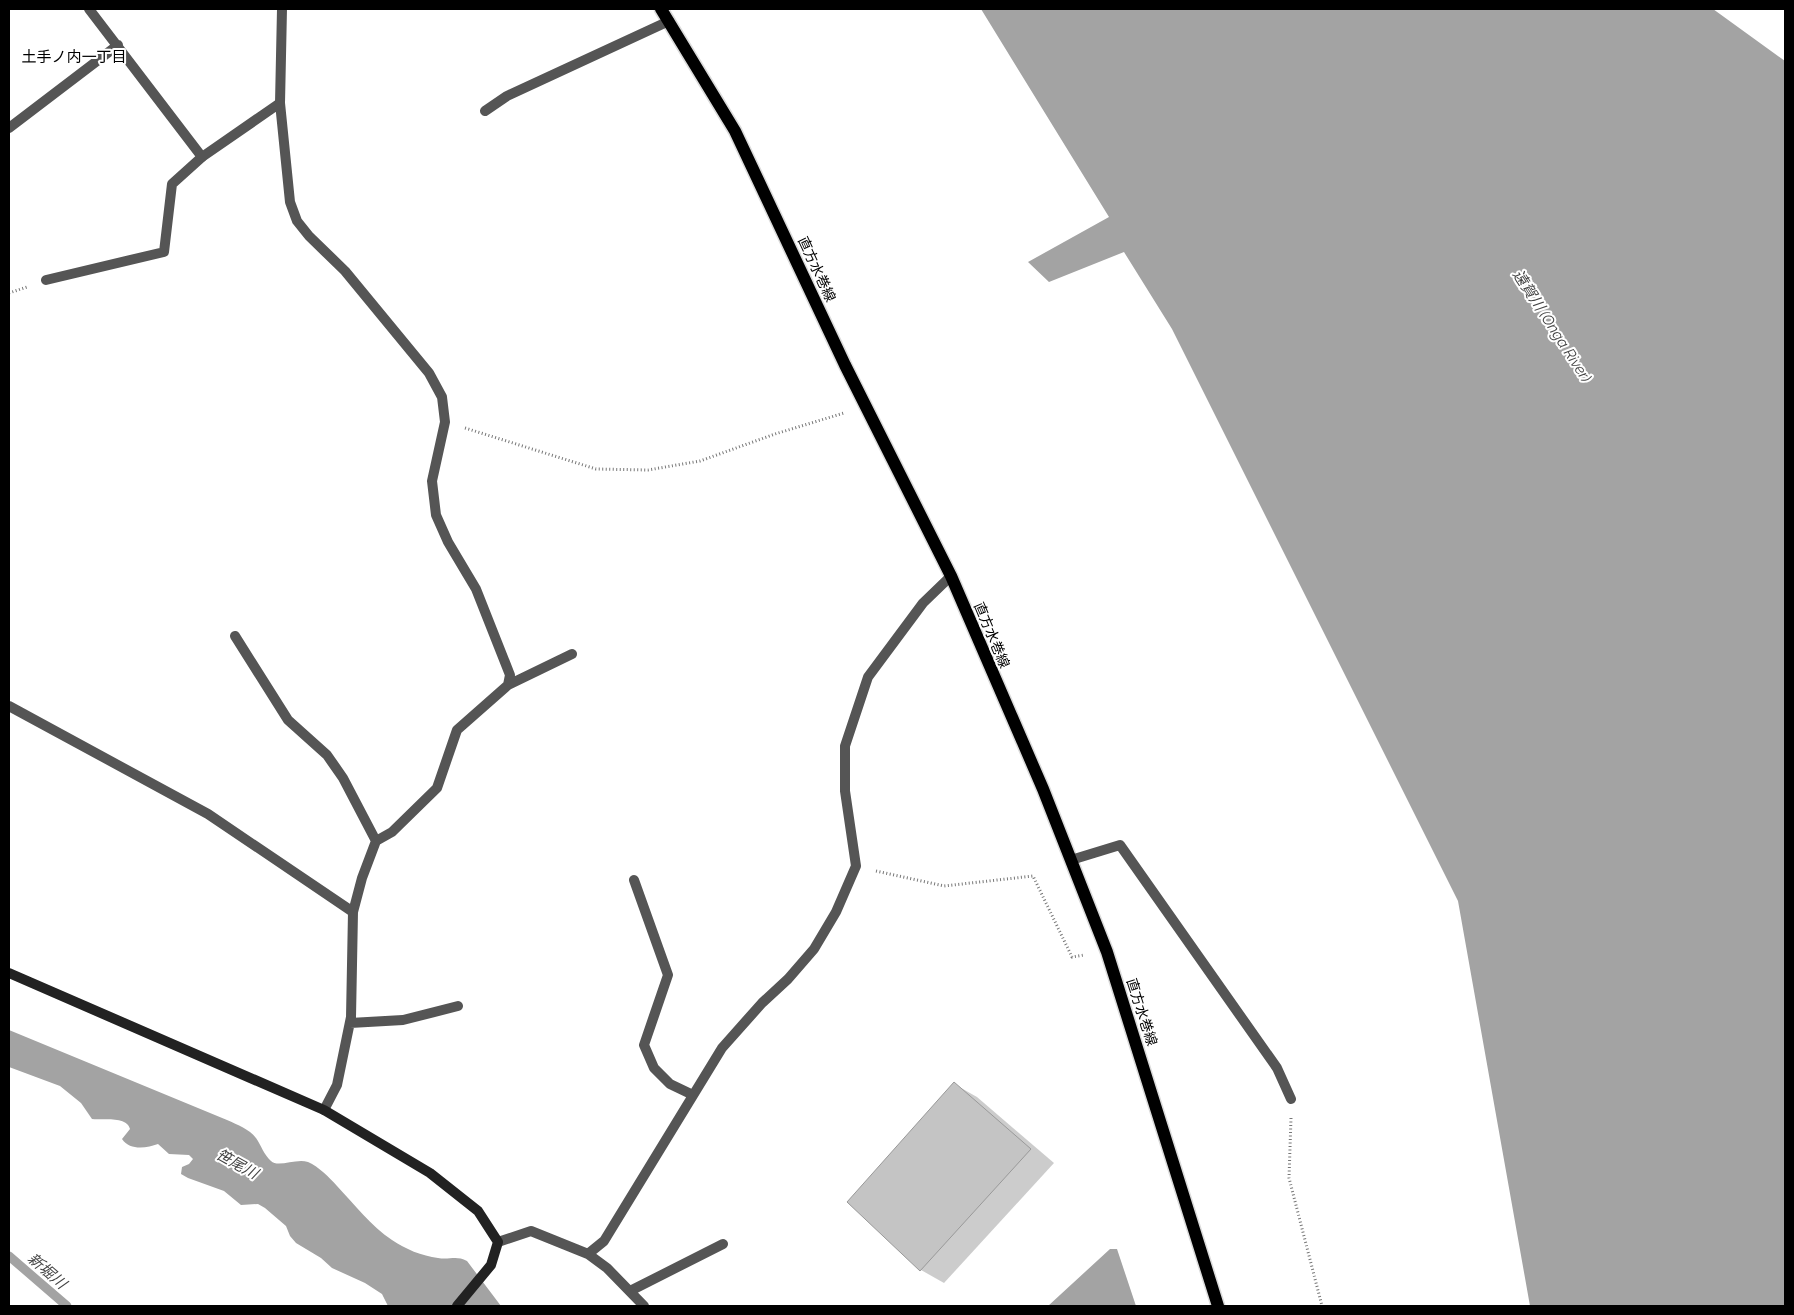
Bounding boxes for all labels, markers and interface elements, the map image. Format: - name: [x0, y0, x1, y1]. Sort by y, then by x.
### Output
- district label: 土手ノ内一丁目: [21, 48, 127, 66]
- street label: 直方水巻線: [795, 234, 839, 304]
- water label: 遠賀川 (Onga River): [1509, 266, 1595, 386]
- street label: 直方水巻線: [971, 600, 1013, 670]
- street label: 直方水巻線: [1124, 976, 1160, 1048]
- water label: 笹尾川: [213, 1145, 263, 1184]
- water label: 新堀川: [24, 1249, 71, 1294]

